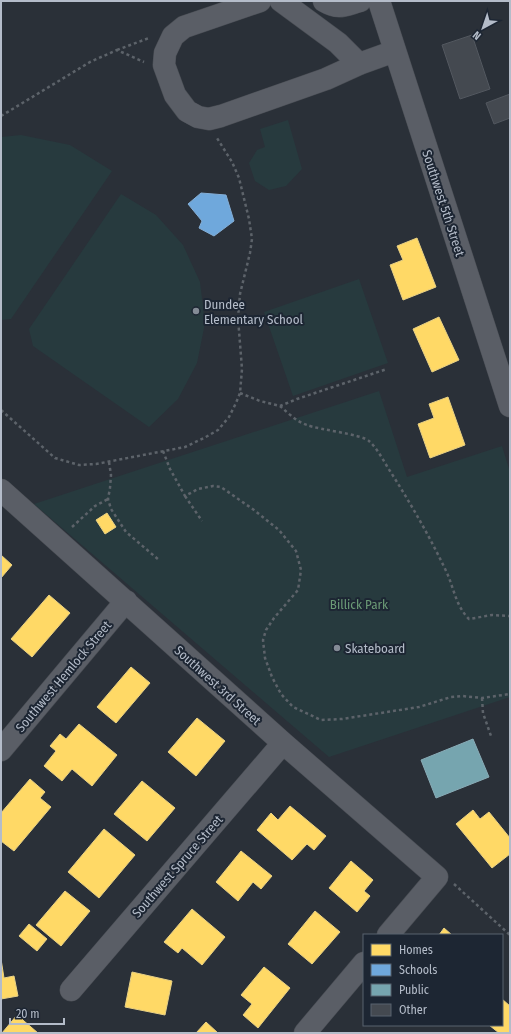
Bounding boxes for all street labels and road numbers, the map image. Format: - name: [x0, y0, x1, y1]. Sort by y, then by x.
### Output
- street label: Southwest 5th Street: [419, 148, 468, 259]
- street label: Southwest Hemlock Street: [13, 617, 115, 735]
- street label: Southwest 3rd Street: [171, 643, 264, 729]
- street label: Southwest Spruce Street: [129, 812, 226, 920]

